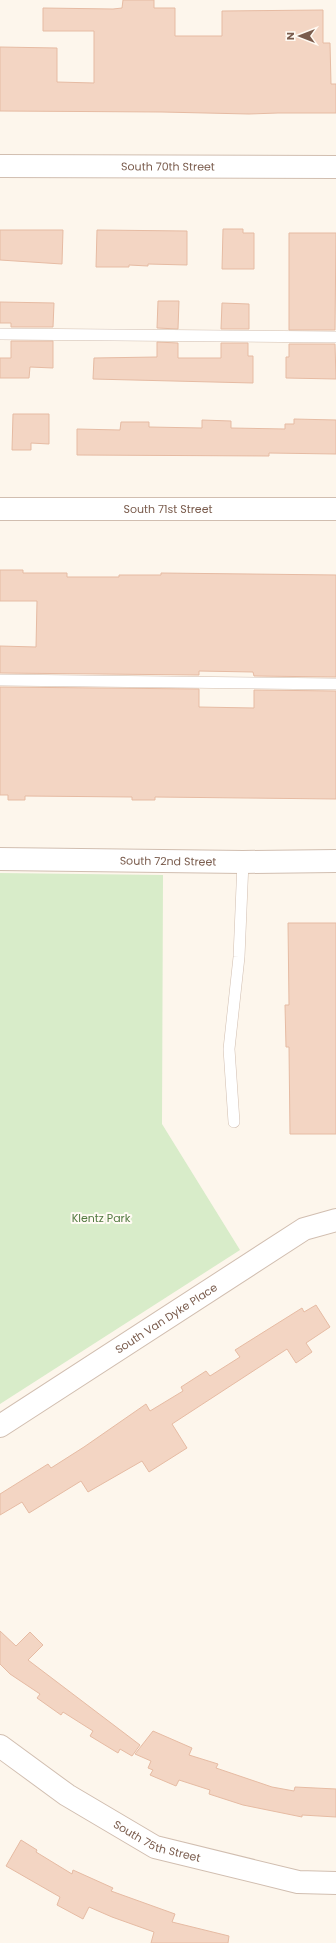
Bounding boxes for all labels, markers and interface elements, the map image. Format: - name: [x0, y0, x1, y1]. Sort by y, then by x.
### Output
- north arrow: [280, 16, 320, 56]
- text: N: [282, 32, 298, 40]
- street label: South 70th Street: [121, 158, 215, 175]
- street label: South 71st Street: [123, 501, 213, 517]
- street label: South 72nd Street: [120, 852, 216, 870]
- park label: Klentz Park: [72, 1210, 131, 1226]
- street label: South Van Dyke Place: [112, 1279, 221, 1357]
- street label: South 75th Street: [110, 1816, 202, 1866]

